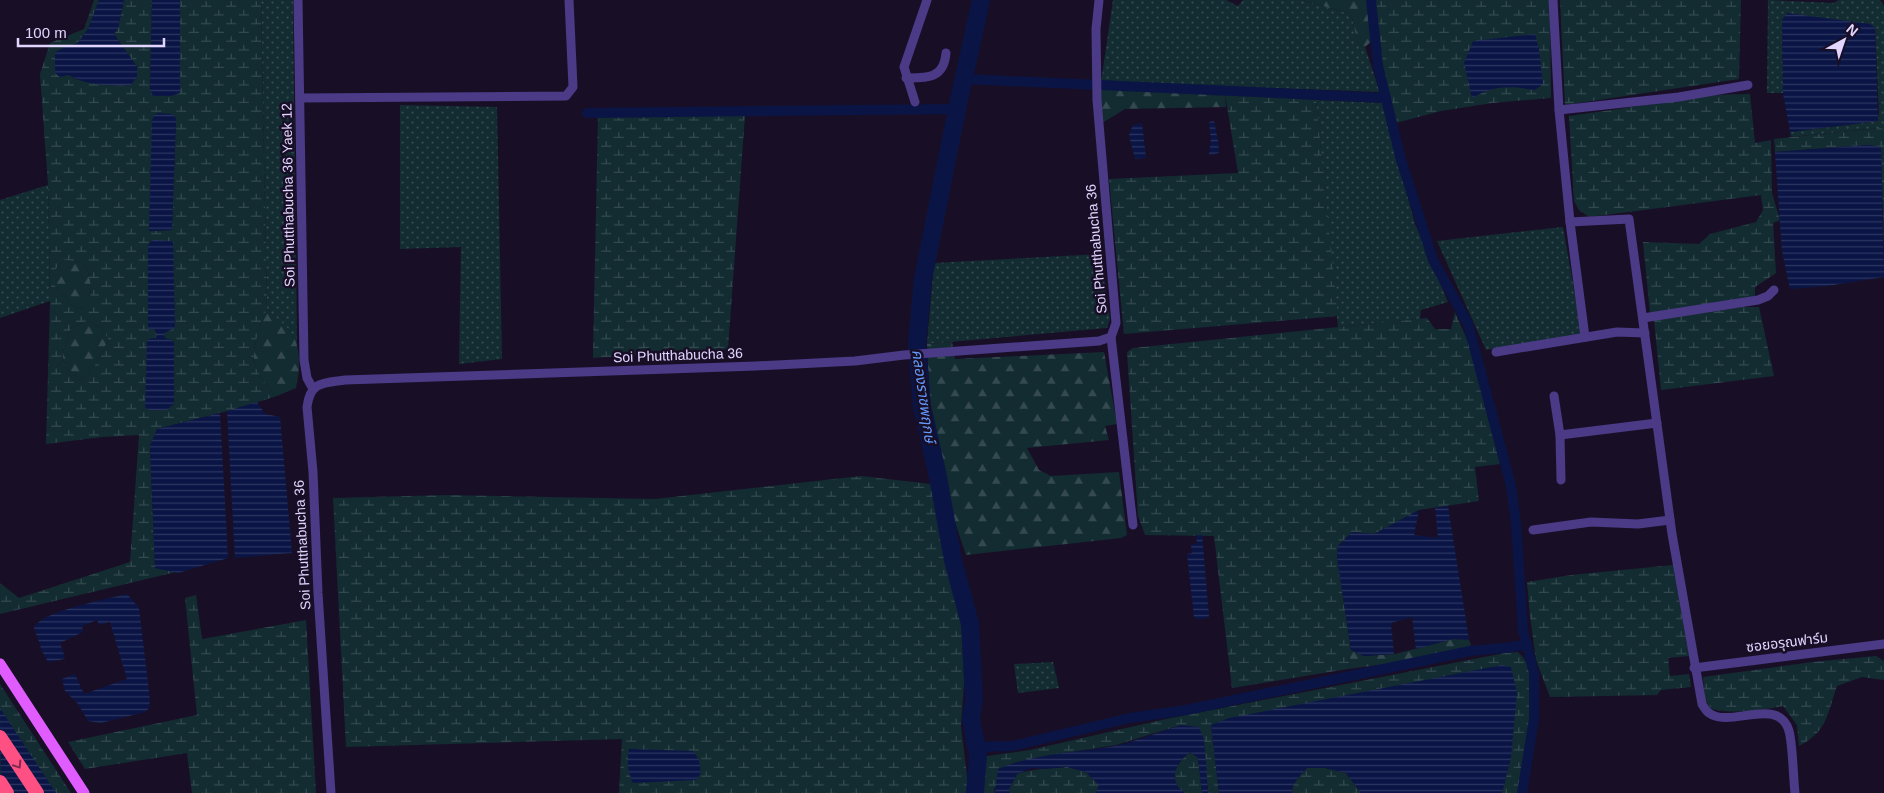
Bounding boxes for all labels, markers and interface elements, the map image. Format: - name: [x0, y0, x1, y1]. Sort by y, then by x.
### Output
- scale bar: [18, 15, 164, 47]
- north arrow: [1819, 15, 1869, 65]
- text: N: [1843, 21, 1861, 39]
- text: 100 m: [25, 24, 67, 41]
- street label: Soi Phutthabucha 36 Yaek 12: [278, 103, 298, 287]
- street label: Soi Phutthabucha 36: [1082, 183, 1110, 314]
- street label: Soi Phutthabucha 36: [613, 345, 743, 365]
- water label: คลองราชพฤกษ์: [908, 348, 939, 447]
- street label: Soi Phutthabucha 36: [291, 479, 313, 610]
- street label: ซอยอรุณฟาร์ม: [1745, 629, 1829, 656]
- one-way arrow: [12, 759, 22, 768]

